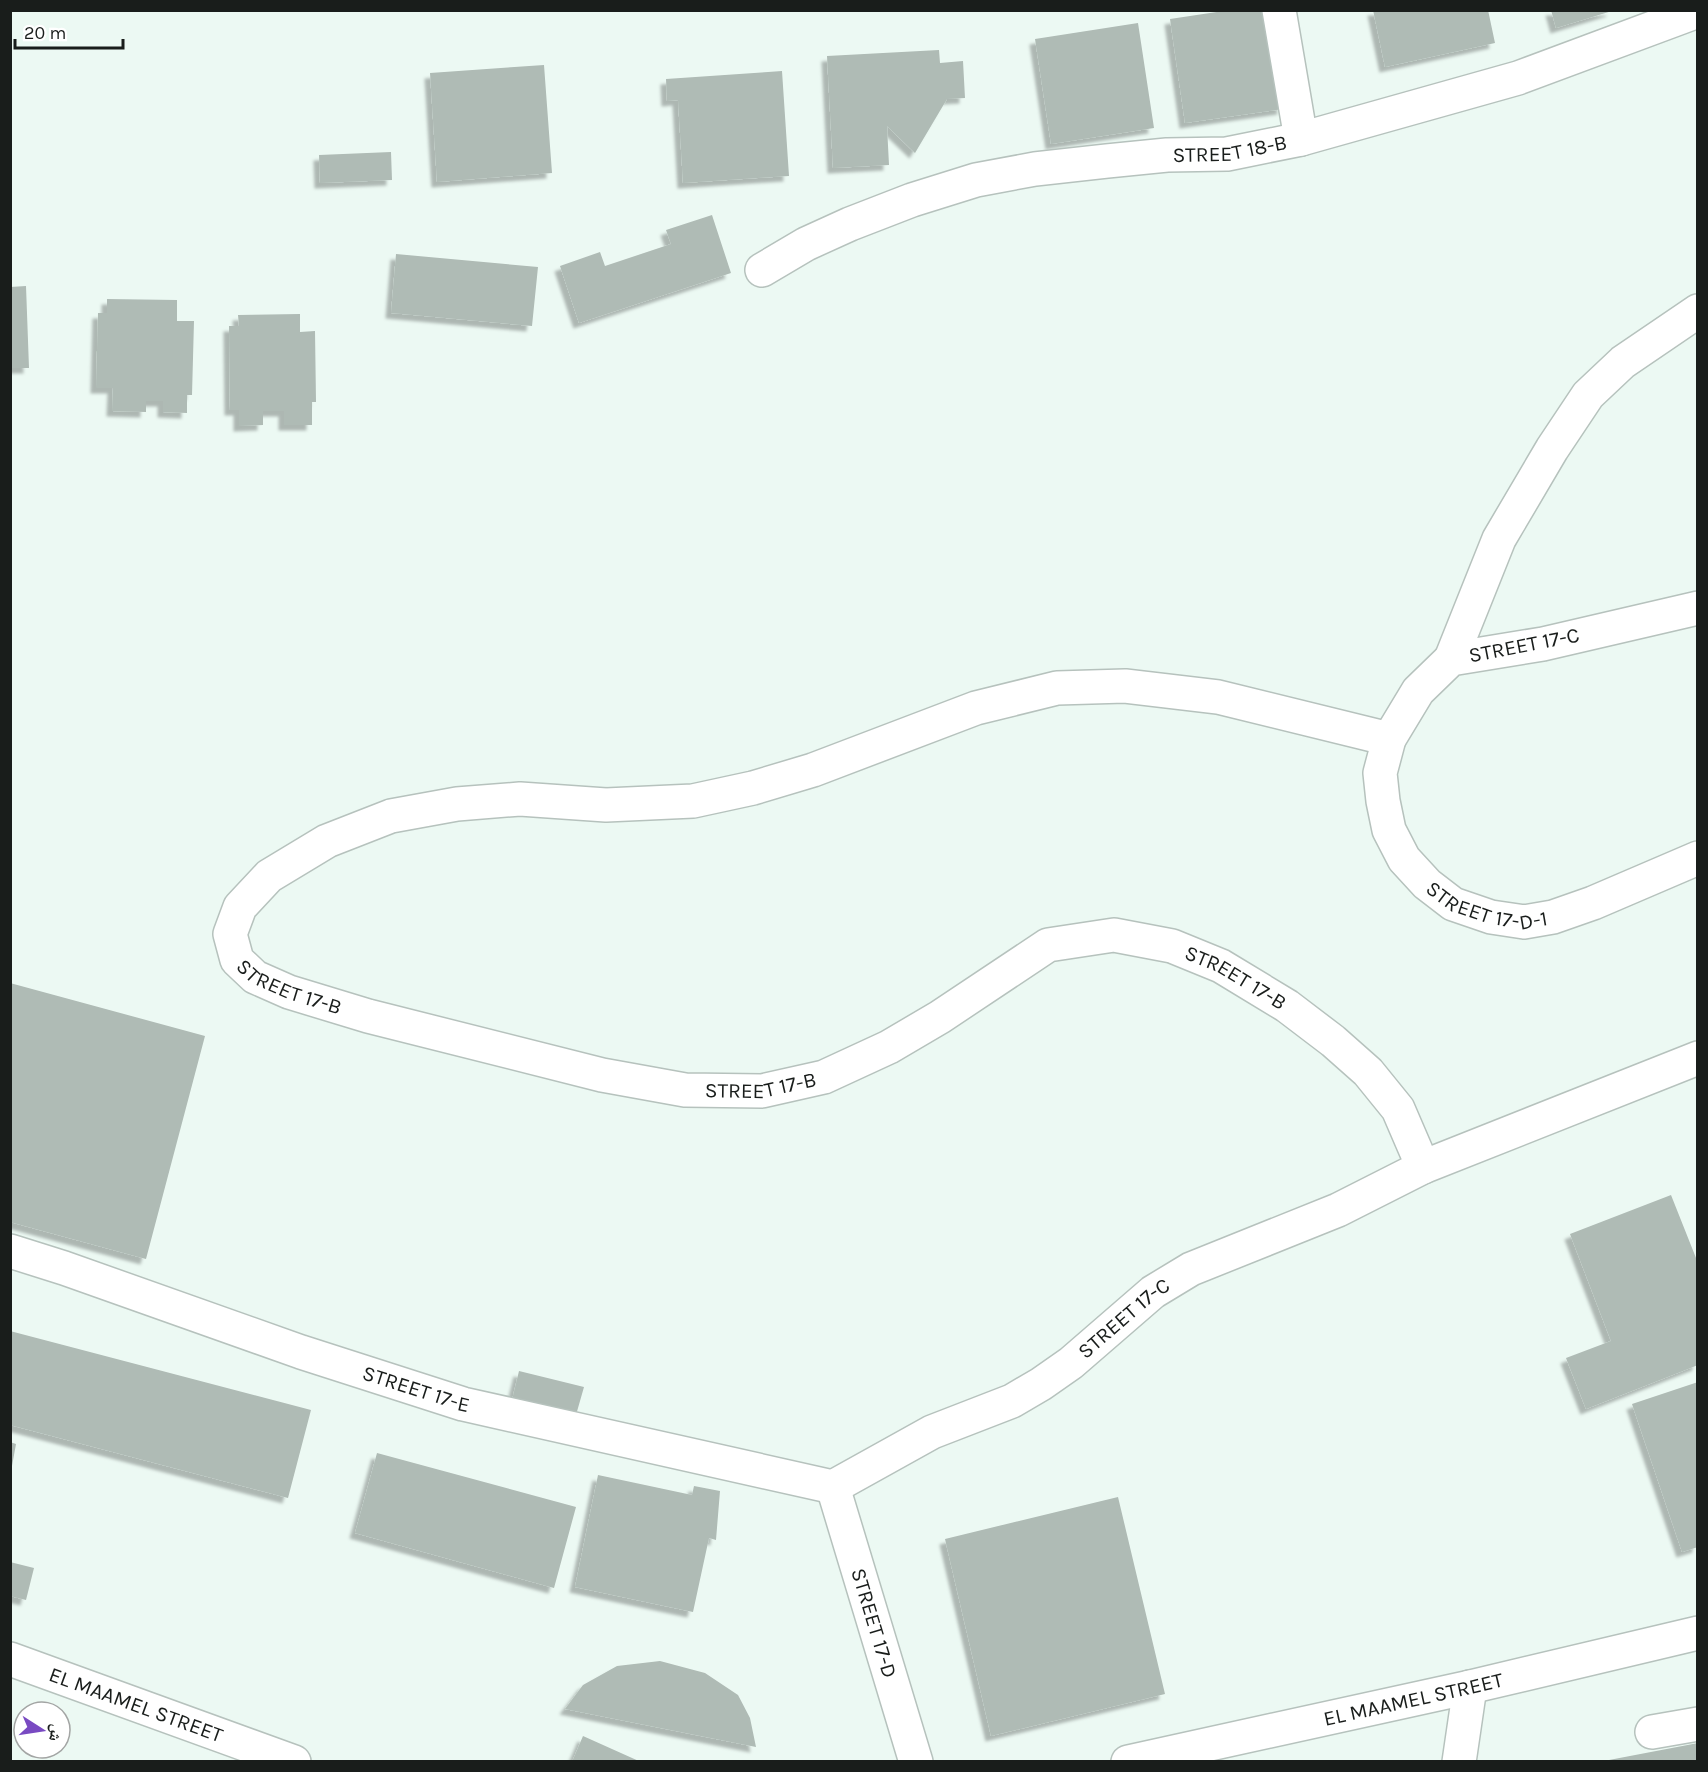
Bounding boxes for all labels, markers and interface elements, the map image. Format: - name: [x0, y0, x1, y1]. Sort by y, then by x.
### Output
- scale bar: [15, 12, 123, 50]
- text: 20 m: [24, 22, 66, 44]
- street label: STREET 18-B: [1172, 130, 1289, 167]
- street label: STREET 17-C: [1467, 623, 1581, 667]
- street label: STREET 17-D-1: [1421, 876, 1549, 935]
- street label: STREET 17-B: [1181, 941, 1291, 1015]
- street label: STREET 17-B: [232, 954, 345, 1019]
- street label: STREET 17-B: [705, 1067, 819, 1103]
- street label: STREET 17-C: [1073, 1273, 1174, 1363]
- street label: STREET 17-E: [360, 1361, 472, 1417]
- street label: STREET 17-D: [846, 1565, 902, 1681]
- street label: EL MAAMEL STREET: [46, 1662, 227, 1747]
- street label: EL MAAMEL STREET: [1321, 1667, 1506, 1731]
- north arrow: [12, 1700, 72, 1760]
- text: ش: [45, 1723, 67, 1743]

